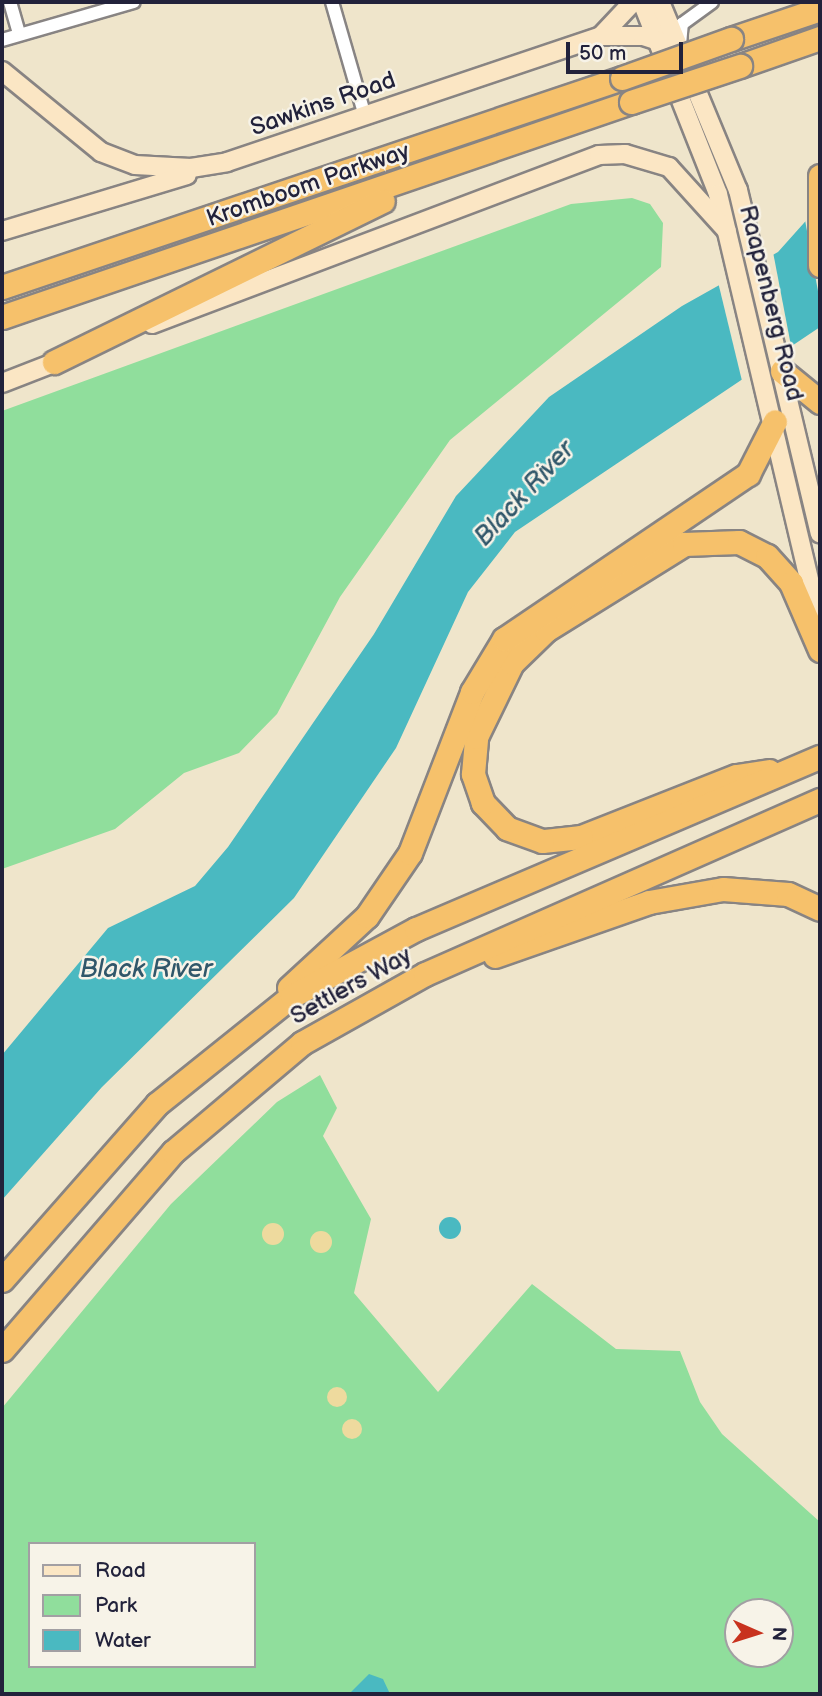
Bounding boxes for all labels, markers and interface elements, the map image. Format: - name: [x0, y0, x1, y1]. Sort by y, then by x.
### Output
- scale bar: [570, 28, 687, 72]
- text: 50 m: [579, 41, 626, 66]
- street label: Sawkins Road: [247, 66, 399, 142]
- street label: Kromboom Parkway: [203, 137, 413, 233]
- street label: Raapenberg Road: [733, 202, 809, 404]
- water label: Black River: [469, 435, 581, 553]
- street label: Settlers Way: [285, 941, 417, 1031]
- water label: Black River: [80, 954, 212, 986]
- legend: [28, 1542, 256, 1668]
- text: Road: [95, 1558, 146, 1583]
- text: Park: [95, 1593, 137, 1618]
- north arrow: [724, 1598, 794, 1668]
- text: N: [767, 1626, 790, 1642]
- text: Water: [95, 1628, 151, 1653]

